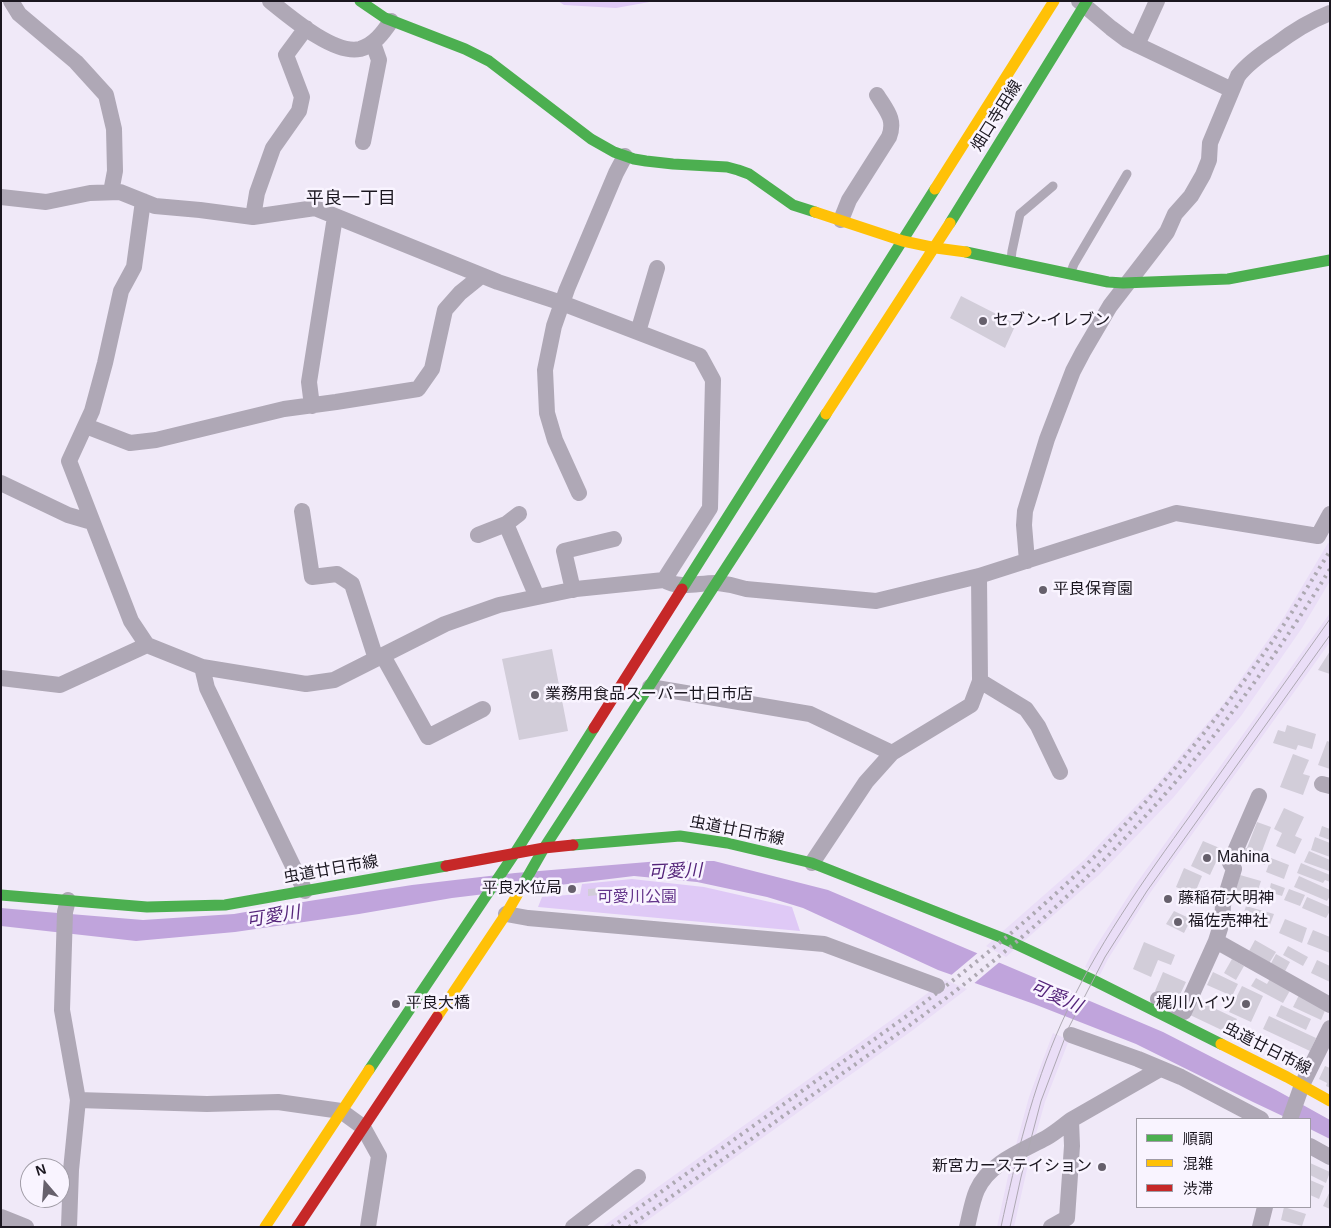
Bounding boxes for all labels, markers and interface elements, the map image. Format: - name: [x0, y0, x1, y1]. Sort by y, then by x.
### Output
- street label: 畑口寺田線: [968, 77, 1026, 155]
- district label: 平良一丁目: [306, 188, 396, 210]
- place label: セブン-イレブン: [993, 311, 1110, 331]
- marker: セブン-イレブン: [977, 315, 989, 327]
- place label: 平良保育園: [1053, 580, 1133, 600]
- marker: 平良保育園: [1037, 584, 1049, 596]
- place label: 業務用食品スーパー廿日市店: [545, 685, 753, 705]
- marker: 業務用食品スーパー廿日市店: [529, 689, 541, 701]
- street label: 虫道廿日市線: [688, 812, 786, 850]
- place label: Mahina: [1217, 848, 1269, 868]
- street label: 虫道廿日市線: [282, 852, 380, 888]
- marker: Mahina: [1201, 852, 1213, 864]
- water label: 可愛川: [648, 860, 702, 884]
- place label: 平良水位局: [482, 879, 562, 899]
- marker: 平良水位局: [566, 883, 578, 895]
- park label: 可愛川公園: [597, 888, 677, 908]
- place label: 藤稲荷大明神: [1178, 889, 1274, 909]
- marker: 藤稲荷大明神: [1162, 893, 1174, 905]
- water label: 可愛川: [245, 902, 301, 932]
- place label: 福佐売神社: [1188, 912, 1268, 932]
- marker: 福佐売神社: [1172, 916, 1184, 928]
- water label: 可愛川: [1027, 976, 1085, 1018]
- place label: 平良大橋: [406, 994, 470, 1014]
- place label: 梶川ハイツ: [1156, 994, 1236, 1014]
- marker: 平良大橋: [390, 998, 402, 1010]
- marker: 梶川ハイツ: [1240, 998, 1252, 1010]
- street label: 虫道廿日市線: [1220, 1019, 1314, 1079]
- legend: [1136, 1118, 1311, 1208]
- text: 順調: [1183, 1130, 1213, 1147]
- text: 混雑: [1183, 1155, 1213, 1172]
- place label: 新宮カーステイション: [932, 1157, 1092, 1177]
- north arrow: [20, 1158, 70, 1208]
- text: N: [33, 1161, 48, 1179]
- marker: 新宮カーステイション: [1096, 1161, 1108, 1173]
- text: 渋滞: [1183, 1180, 1213, 1197]

